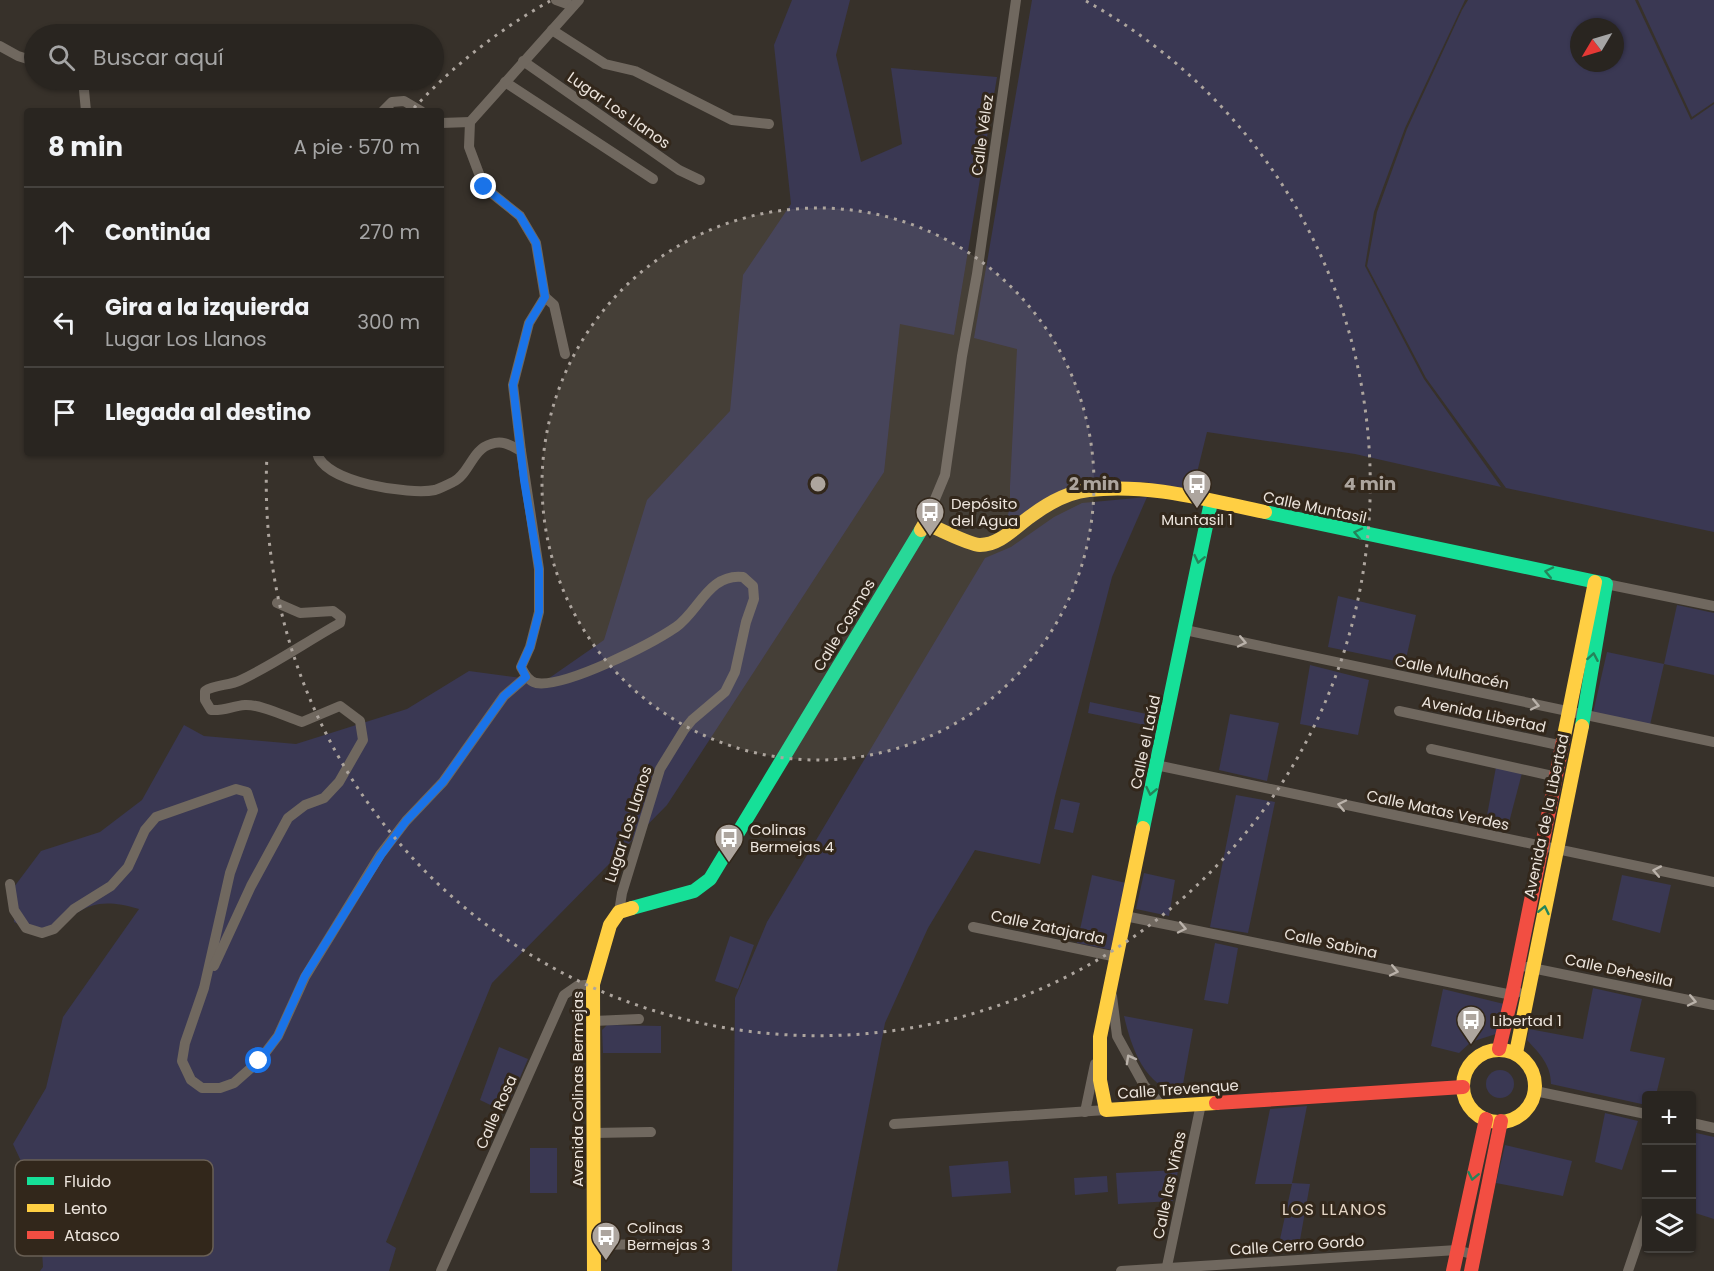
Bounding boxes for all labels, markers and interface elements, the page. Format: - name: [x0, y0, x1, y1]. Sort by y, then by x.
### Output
- north arrow: [1570, 18, 1624, 72]
- search box: [24, 24, 444, 90]
- icon: search: [45, 41, 78, 74]
- text: Buscar aquí: [93, 42, 224, 73]
- street label: Lugar Los Llanos: [563, 67, 675, 153]
- street label: Calle Vélez: [966, 93, 998, 177]
- text: 8 min: [48, 129, 123, 165]
- text: A pie · 570 m: [293, 133, 420, 161]
- route end: [470, 173, 496, 199]
- icon: ahead: [48, 216, 81, 249]
- text: Continúa: [105, 217, 211, 248]
- text: 270 m: [359, 218, 420, 246]
- text: Gira a la izquierda: [105, 292, 309, 323]
- icon: left: [48, 306, 81, 339]
- text: 300 m: [357, 308, 420, 336]
- text: Lugar Los Llanos: [105, 325, 267, 353]
- icon: arrive: [48, 396, 81, 429]
- text: Llegada al destino: [105, 397, 311, 428]
- bus stop icon: Muntasil 1: [1181, 468, 1213, 510]
- text: 2 min: [1069, 471, 1119, 496]
- text: 4 min: [1344, 471, 1396, 496]
- centre of rings: [808, 474, 828, 494]
- street label: Calle Muntasil: [1261, 486, 1369, 528]
- place label: Depósito del Agua: [951, 493, 1018, 531]
- bus stop icon: Depósito del Agua: [914, 496, 946, 538]
- place label: Muntasil 1: [1161, 509, 1233, 530]
- one-way arrow: [1353, 527, 1363, 540]
- one-way arrow: [1193, 554, 1206, 564]
- one-way arrow: [1544, 567, 1554, 580]
- street label: Calle Cosmos: [808, 575, 880, 675]
- one-way arrow: [1237, 635, 1247, 648]
- street label: Calle Mulhacén: [1393, 650, 1511, 694]
- one-way arrow: [1587, 653, 1599, 662]
- street label: Avenida Libertad: [1420, 691, 1548, 737]
- street label: Calle el Laúd: [1125, 693, 1165, 791]
- one-way arrow: [1530, 697, 1540, 710]
- street label: Avenida de la Libertad: [1518, 732, 1574, 900]
- street label: Lugar Los Llanos: [599, 763, 657, 885]
- street label: Calle Matas Verdes: [1365, 785, 1511, 835]
- one-way arrow: [1145, 786, 1158, 796]
- one-way arrow: [1338, 799, 1348, 812]
- place label: Colinas Bermejas 4: [750, 819, 834, 857]
- bus stop icon: Colinas Bermejas 4: [713, 822, 745, 864]
- one-way arrow: [1652, 865, 1662, 878]
- street label: Calle Zatajarda: [989, 905, 1107, 949]
- one-way arrow: [1536, 906, 1549, 916]
- one-way arrow: [1177, 920, 1187, 933]
- street label: Calle Sabina: [1282, 923, 1380, 963]
- street label: Calle Dehesilla: [1563, 948, 1675, 992]
- one-way arrow: [1389, 964, 1399, 977]
- street label: Avenida Colinas Bermejas: [567, 991, 588, 1187]
- one-way arrow: [1686, 994, 1696, 1007]
- bus stop icon: Libertad 1: [1455, 1004, 1487, 1046]
- place label: Libertad 1: [1492, 1010, 1562, 1031]
- route start: [245, 1047, 271, 1073]
- one-way arrow: [1126, 1055, 1137, 1065]
- street label: Calle Rosa: [470, 1072, 522, 1152]
- street label: Calle Trevenque: [1117, 1074, 1239, 1104]
- map controls: [1642, 1091, 1696, 1253]
- button: +: [1642, 1091, 1696, 1145]
- street label: Calle las Viñas: [1147, 1129, 1191, 1241]
- button: −: [1642, 1145, 1696, 1199]
- legend: [15, 1160, 213, 1256]
- text: Fluido: [64, 1170, 111, 1193]
- one-way arrow: [1467, 1171, 1480, 1181]
- text: Lento: [64, 1197, 107, 1220]
- district label: LOS LLANOS: [1282, 1198, 1388, 1221]
- button: layers: [1642, 1199, 1696, 1253]
- place label: Colinas Bermejas 3: [627, 1217, 710, 1255]
- bus stop icon: Colinas Bermejas 3: [590, 1220, 622, 1262]
- text: Atasco: [64, 1224, 120, 1247]
- street label: Calle Cerro Gordo: [1229, 1230, 1365, 1260]

